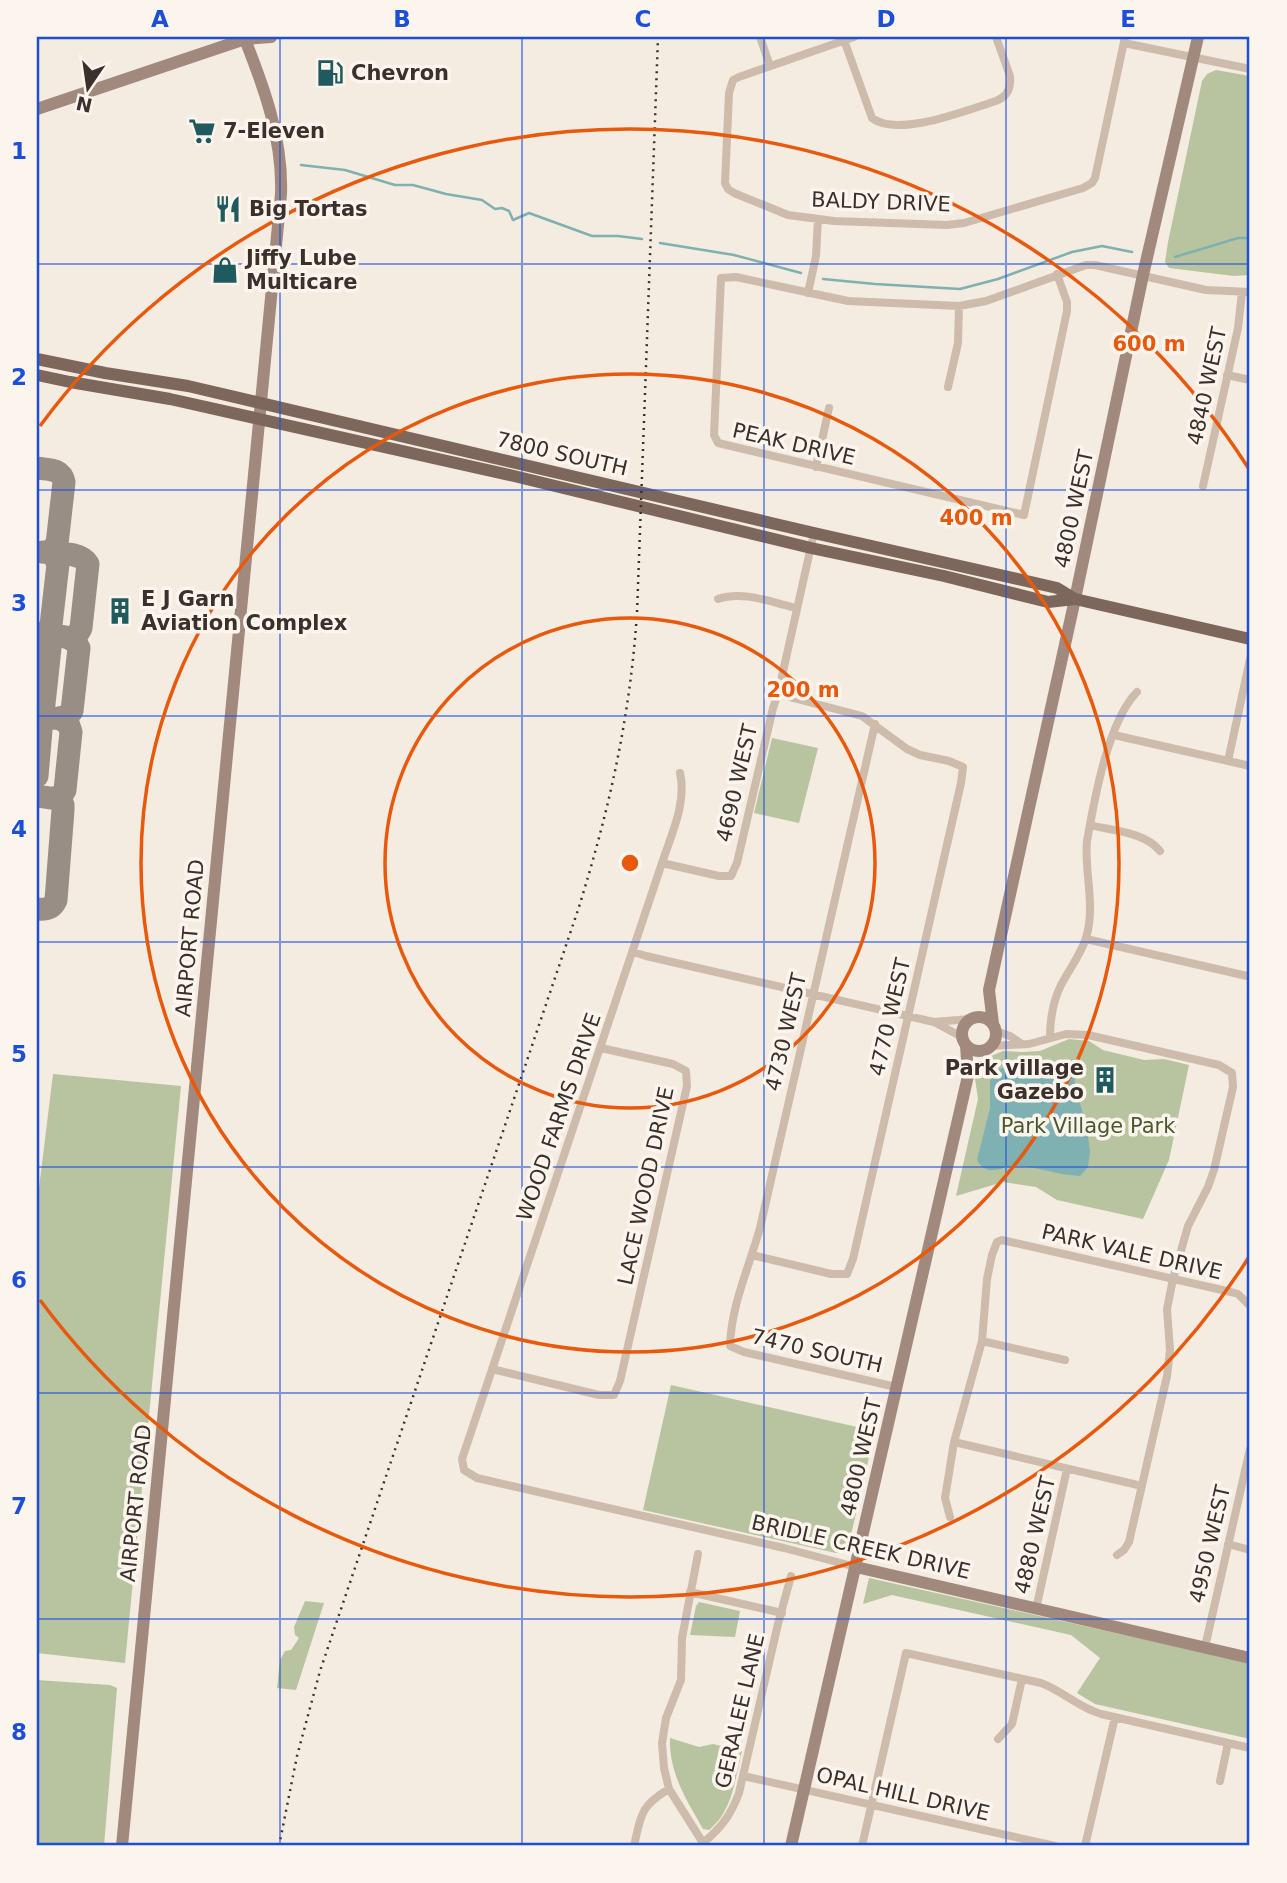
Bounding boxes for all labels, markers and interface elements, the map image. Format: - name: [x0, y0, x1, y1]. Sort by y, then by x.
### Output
- text: A: [151, 6, 169, 32]
- text: B: [393, 6, 411, 32]
- text: C: [635, 6, 651, 32]
- text: D: [876, 6, 896, 32]
- text: E: [1120, 6, 1136, 32]
- north arrow: [52, 52, 122, 122]
- fuel station icon: Chevron: [315, 58, 345, 88]
- place label: Chevron: [351, 61, 449, 85]
- text: N: [74, 92, 94, 117]
- supermarket icon: 7-Eleven: [187, 116, 217, 146]
- place label: 7-Eleven: [223, 119, 325, 143]
- text: 1: [11, 138, 27, 164]
- street label: BALDY DRIVE: [811, 188, 951, 216]
- restaurant icon: Big Tortas: [213, 194, 243, 224]
- place label: Big Tortas: [249, 197, 368, 221]
- place label: Jiffy Lube Multicare: [244, 246, 358, 294]
- shop icon: Jiffy Lube Multicare: [210, 255, 240, 285]
- street label: 4840 WEST: [1183, 324, 1231, 447]
- text: 600 m: [1112, 332, 1186, 356]
- text: 2: [11, 364, 27, 390]
- street label: PEAK DRIVE: [730, 418, 858, 470]
- street label: 7800 SOUTH: [494, 427, 630, 481]
- street label: 4800 WEST: [1050, 447, 1098, 570]
- text: 400 m: [939, 506, 1013, 530]
- place label: E J Garn Aviation Complex: [141, 587, 348, 635]
- text: 3: [11, 590, 27, 616]
- building icon: E J Garn Aviation Complex: [105, 596, 135, 626]
- text: 200 m: [766, 678, 840, 702]
- street label: 4690 WEST: [712, 722, 762, 844]
- text: 4: [11, 816, 27, 842]
- centre of rings: [618, 851, 642, 875]
- street label: AIRPORT ROAD: [171, 858, 209, 1018]
- street label: 4770 WEST: [865, 956, 915, 1078]
- street label: 4730 WEST: [761, 971, 811, 1093]
- street label: WOOD FARMS DRIVE: [512, 1010, 606, 1224]
- text: 5: [11, 1041, 27, 1067]
- place label: Park village Gazebo: [945, 1056, 1084, 1104]
- building icon: Park village Gazebo: [1090, 1065, 1120, 1095]
- street label: LACE WOOD DRIVE: [613, 1085, 679, 1287]
- park label: Park Village Park: [1001, 1114, 1176, 1138]
- street label: PARK VALE DRIVE: [1039, 1220, 1225, 1284]
- text: 6: [11, 1267, 27, 1293]
- street label: 7470 SOUTH: [749, 1324, 885, 1378]
- street label: 4800 WEST: [836, 1396, 886, 1518]
- street label: AIRPORT ROAD: [116, 1423, 156, 1583]
- street label: 4880 WEST: [1010, 1474, 1060, 1596]
- street label: 4950 WEST: [1185, 1483, 1235, 1605]
- text: 7: [11, 1493, 27, 1519]
- street label: BRIDLE CREEK DRIVE: [749, 1510, 973, 1584]
- street label: GERALEE LANE: [711, 1631, 769, 1791]
- text: 8: [11, 1719, 27, 1745]
- street label: OPAL HILL DRIVE: [814, 1762, 992, 1826]

